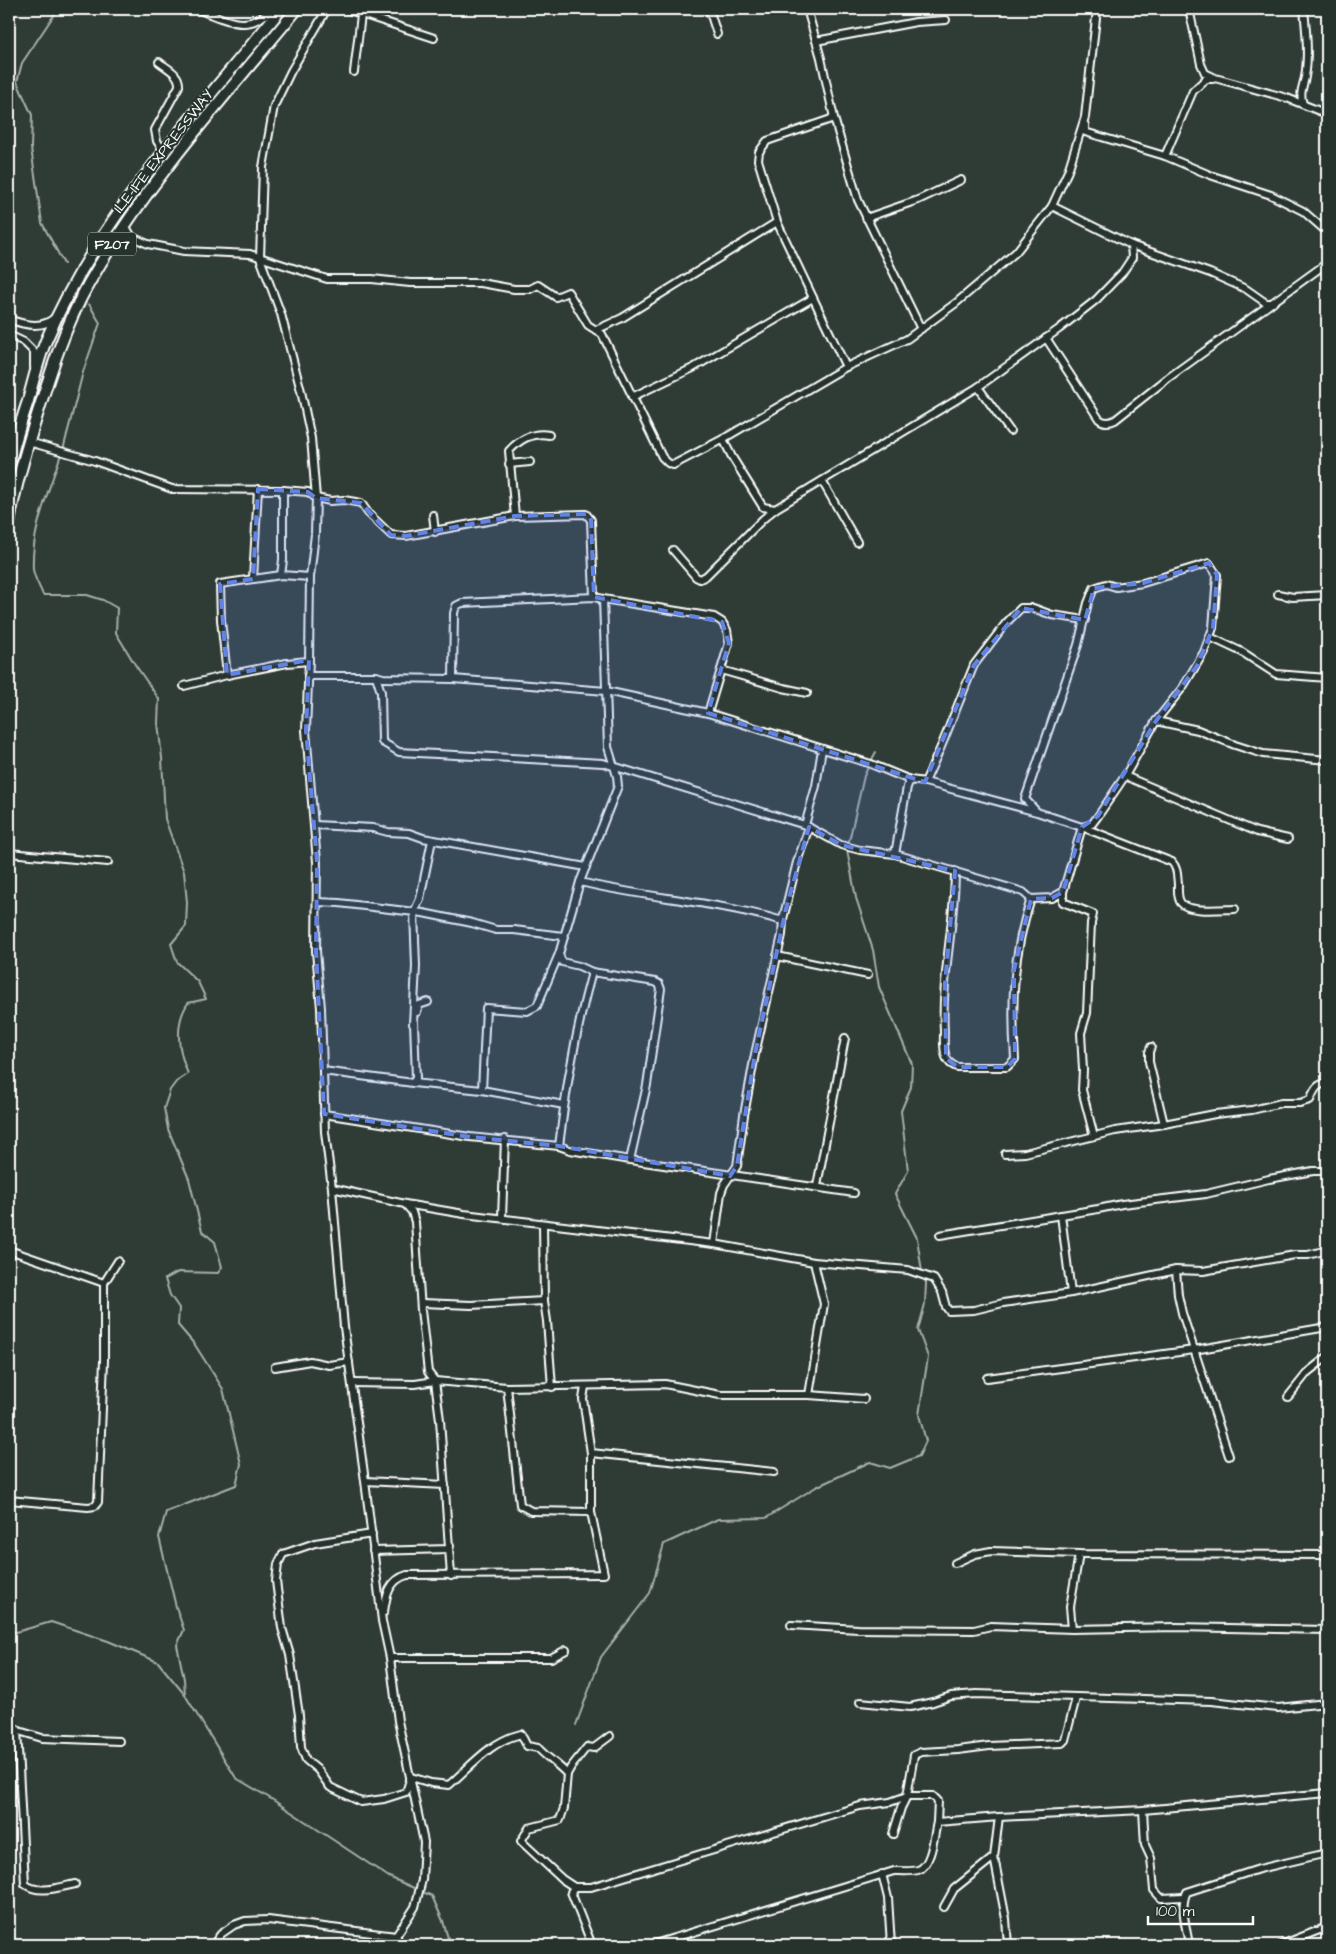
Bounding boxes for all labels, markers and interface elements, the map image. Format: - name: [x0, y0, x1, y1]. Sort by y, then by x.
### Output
- street label: ILE-IFE EXPRESSWAY: [108, 85, 218, 218]
- road number: F207: [88, 232, 136, 255]
- scale bar: [1148, 1894, 1254, 1926]
- text: 100 m: [1156, 1901, 1195, 1922]

